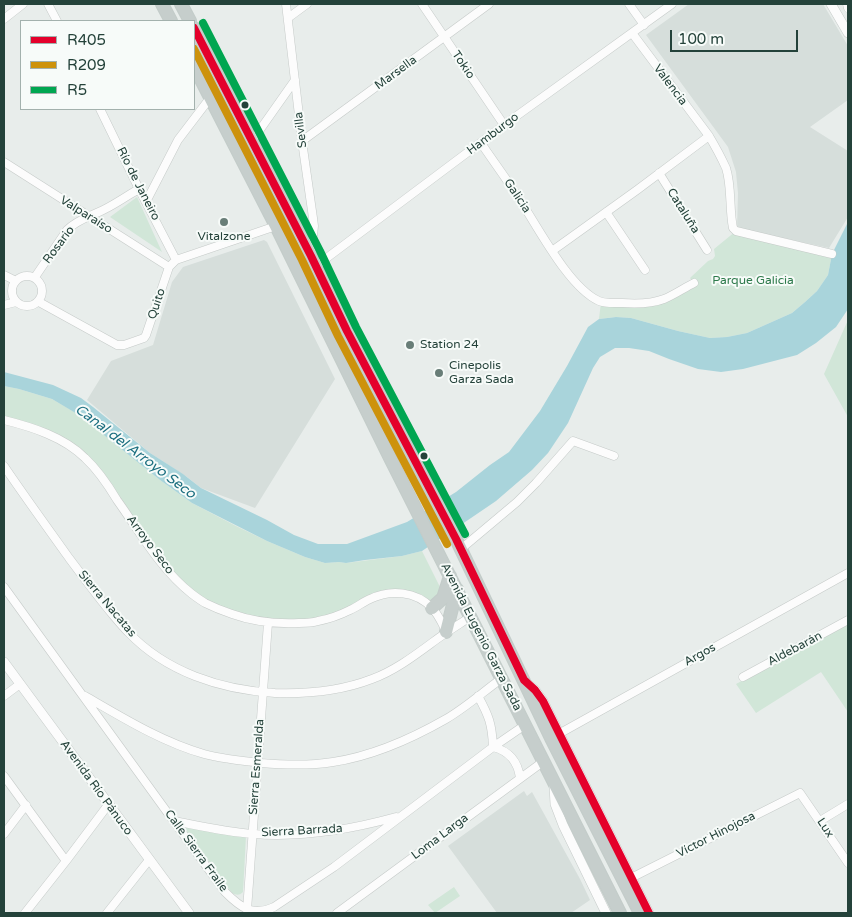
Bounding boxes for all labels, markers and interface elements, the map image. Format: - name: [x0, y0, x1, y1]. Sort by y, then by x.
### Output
- legend: [20, 20, 195, 110]
- scale bar: [672, 20, 800, 52]
- text: 100 m: [678, 30, 724, 48]
- text: R405: [67, 31, 106, 49]
- street label: Tokio: [448, 48, 478, 82]
- street label: Marsella: [372, 53, 420, 93]
- text: R209: [67, 56, 106, 74]
- street label: Valencia: [650, 62, 690, 108]
- text: R5: [67, 81, 87, 99]
- unlabelled marker: [240, 100, 250, 110]
- street label: Hamburgo: [464, 110, 522, 158]
- street label: Sevilla: [292, 111, 310, 149]
- street label: Río de Janeiro: [113, 145, 163, 223]
- street label: Galicia: [500, 176, 534, 216]
- street label: Cataluña: [663, 186, 703, 236]
- street label: Valparaíso: [57, 193, 115, 237]
- marker: Vitalzone: [218, 216, 230, 228]
- street label: Rosario: [40, 223, 78, 267]
- place label: Vitalzone: [198, 230, 250, 244]
- park label: Parque Galicia: [712, 274, 794, 288]
- street label: Quito: [145, 287, 169, 321]
- place label: Station 24: [420, 338, 479, 352]
- marker: Station 24: [404, 339, 416, 351]
- place label: Cinepolis Garza Sada: [449, 359, 514, 387]
- marker: Cinepolis Garza Sada: [433, 367, 445, 379]
- water label: Canal del Arroyo Seco: [72, 401, 198, 503]
- unlabelled marker: [419, 451, 429, 461]
- street label: Arroyo Seco: [123, 513, 177, 577]
- street label: Avenida Eugenio Garza Sada: [437, 561, 525, 713]
- street label: Sierra Nacatas: [75, 568, 139, 640]
- street label: Aldebarán: [765, 629, 825, 669]
- street label: Argos: [682, 640, 718, 670]
- street label: Sierra Esmeralda: [246, 719, 268, 815]
- street label: Avenida Río Pánuco: [57, 738, 135, 838]
- street label: Calle Sierra Fraile: [161, 807, 231, 895]
- street label: Víctor Hinojosa: [674, 809, 758, 861]
- street label: Loma Larga: [409, 811, 471, 863]
- street label: Lux: [813, 815, 837, 841]
- street label: Sierra Barrada: [261, 822, 343, 840]

